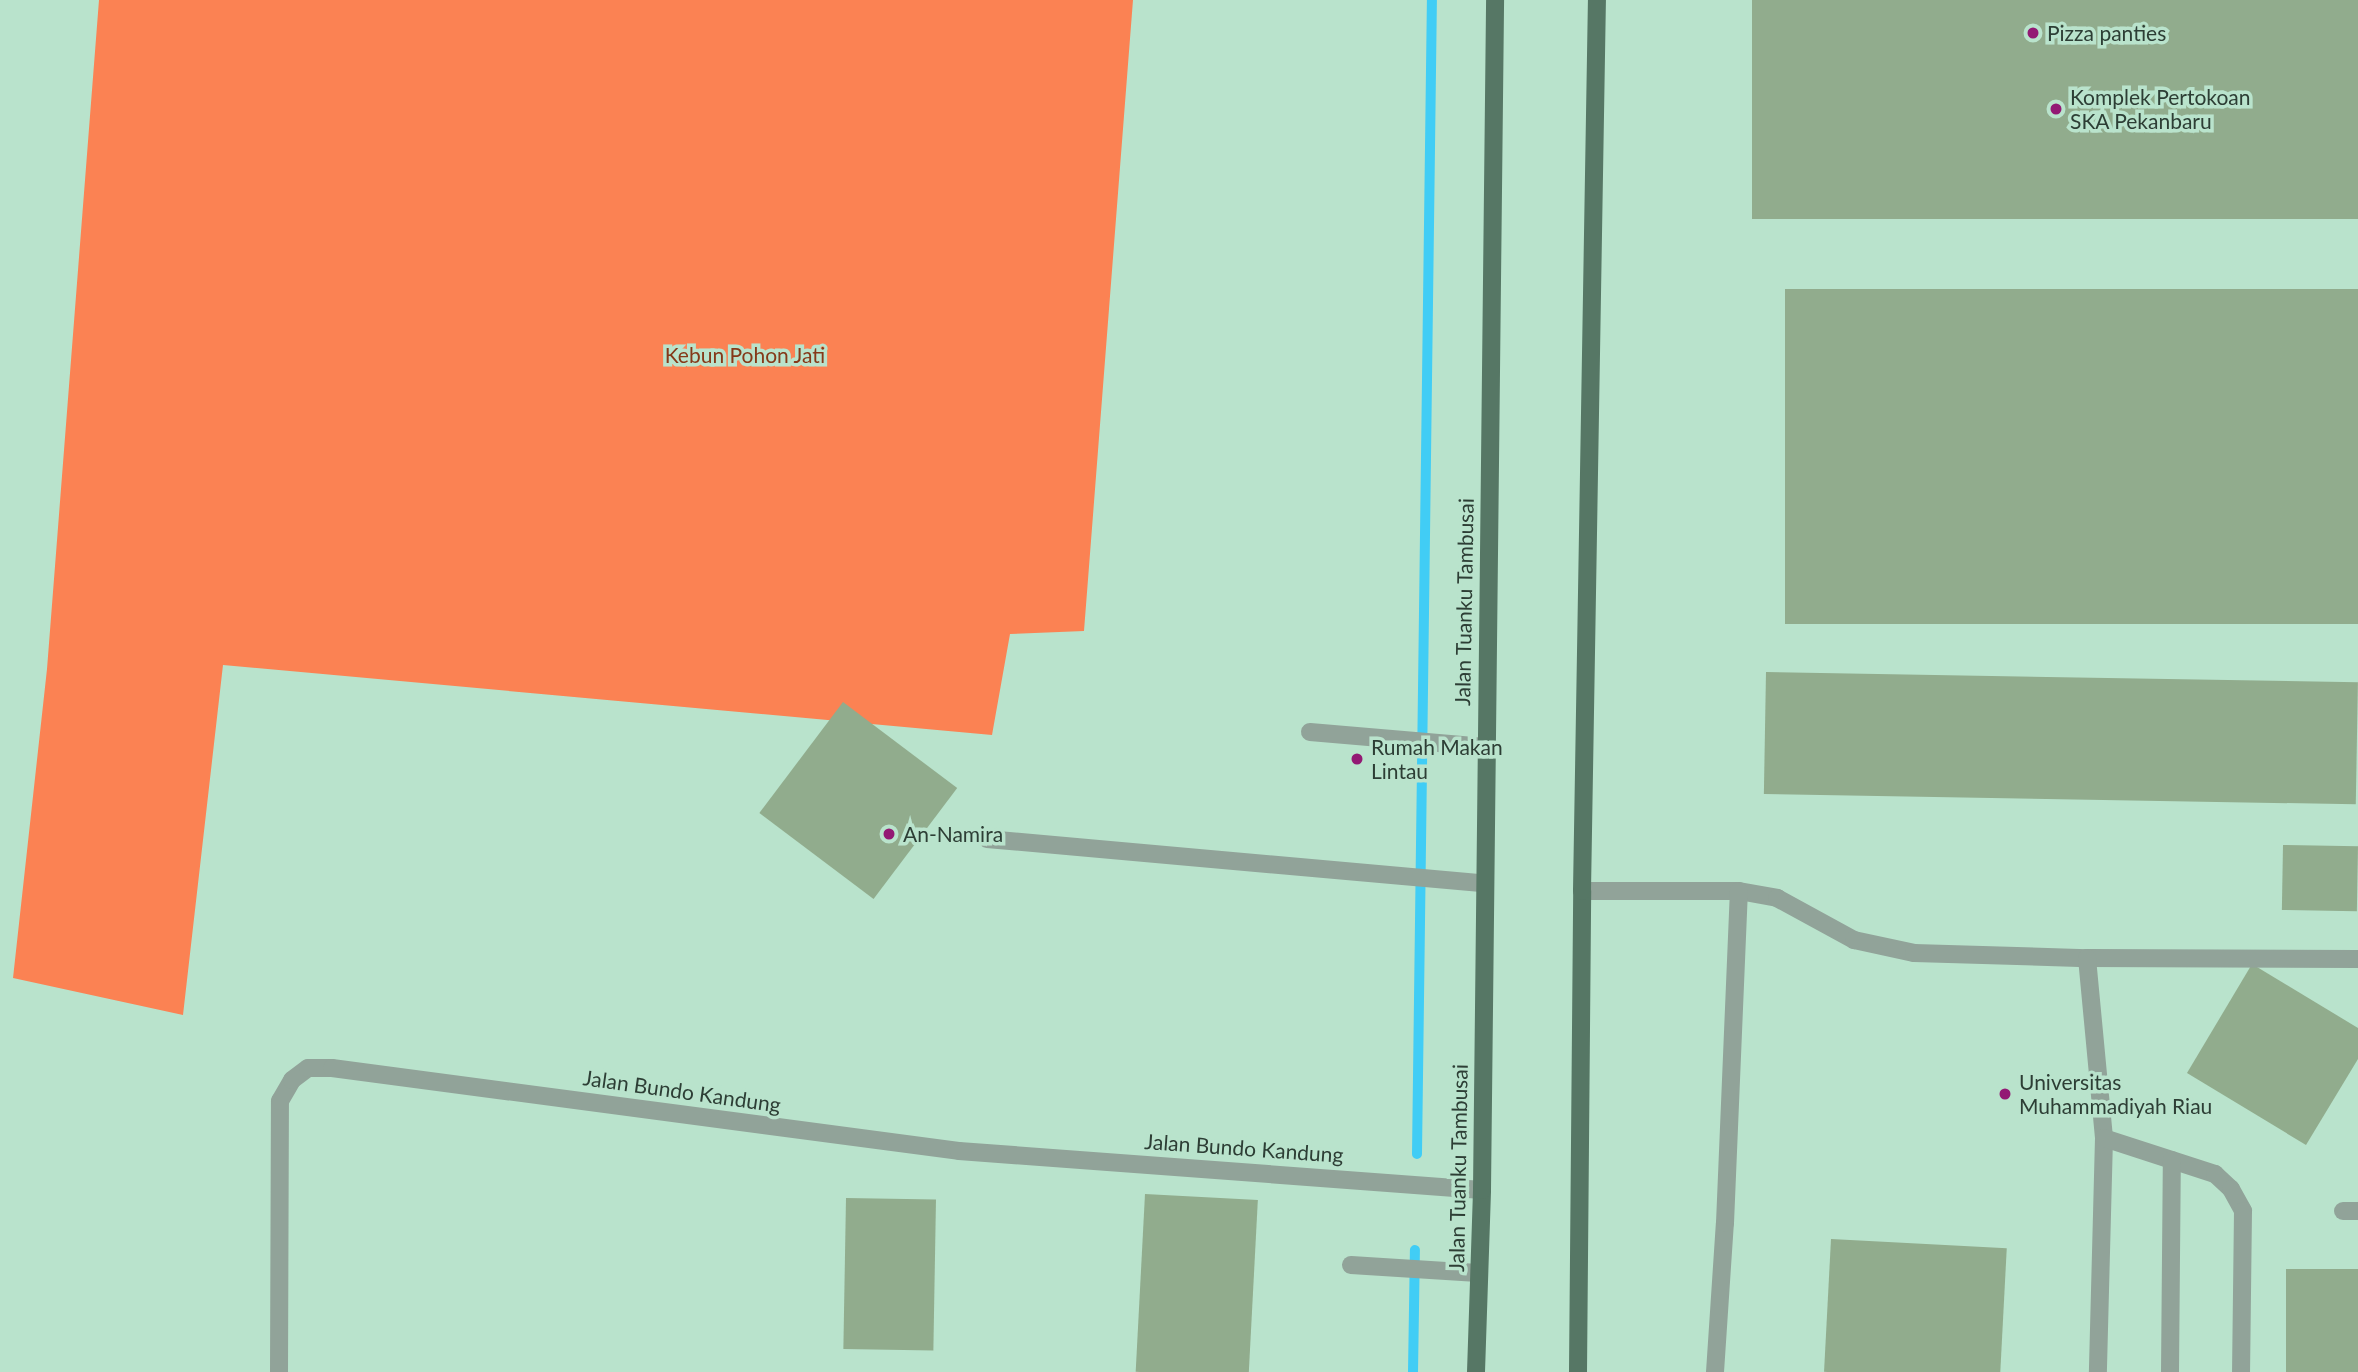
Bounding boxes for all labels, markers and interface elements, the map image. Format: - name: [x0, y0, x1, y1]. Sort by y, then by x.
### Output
- place label: Pizza panties: [2047, 20, 2166, 46]
- marker: Pizza panties: [2025, 25, 2041, 41]
- place label: Komplek Pertokoan SKA Pekanbaru: [2070, 84, 2250, 134]
- marker: Komplek Pertokoan SKA Pekanbaru: [2048, 101, 2064, 117]
- park label: Kebun Pohon Jati: [664, 342, 826, 368]
- street label: Jalan Tuanku Tambusai: [1450, 497, 1478, 707]
- place label: Rumah Makan Lintau: [1371, 734, 1503, 784]
- marker: Rumah Makan Lintau: [1349, 751, 1365, 767]
- place label: An-Namira: [903, 821, 1003, 847]
- marker: An-Namira: [881, 826, 897, 842]
- street label: Jalan Tuanku Tambusai: [1444, 1063, 1472, 1273]
- street label: Jalan Bundo Kandung: [582, 1065, 782, 1117]
- place label: Universitas Muhammadiyah Riau: [2019, 1069, 2212, 1119]
- marker: Universitas Muhammadiyah Riau: [1997, 1086, 2013, 1102]
- street label: Jalan Bundo Kandung: [1144, 1128, 1344, 1168]

